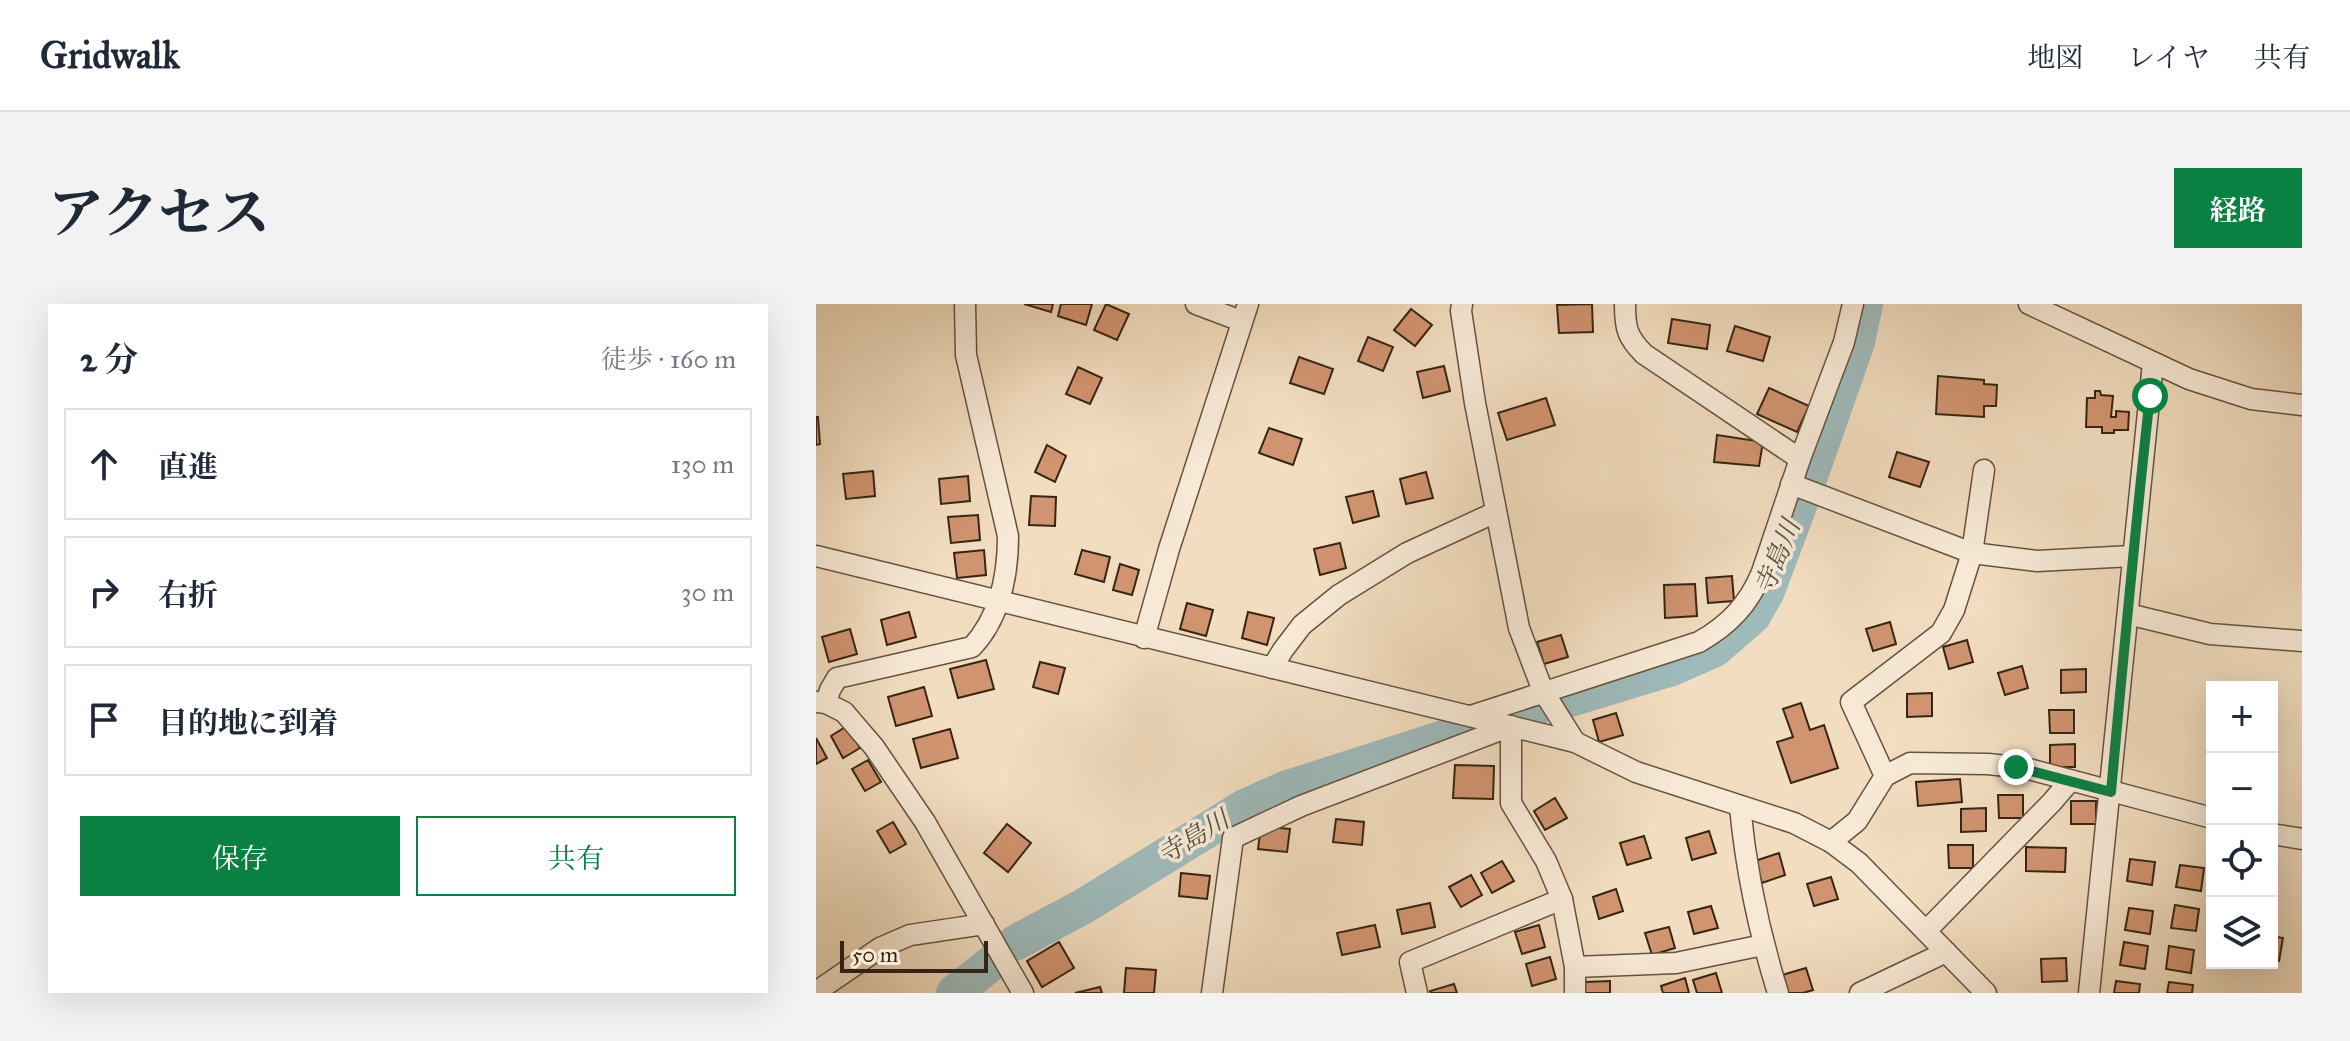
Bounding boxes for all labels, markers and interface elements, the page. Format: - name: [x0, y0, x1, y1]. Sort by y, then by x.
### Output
- text: Gridwalk: [40, 32, 180, 78]
- text: 地図: [2027, 40, 2083, 75]
- text: レイヤ: [2127, 40, 2210, 75]
- text: 共有: [2254, 40, 2310, 75]
- button: 経路: [2174, 168, 2302, 248]
- text: アクセス: [48, 179, 270, 247]
- text: 2 分: [80, 339, 138, 380]
- text: 徒歩 · 160 m: [601, 343, 736, 375]
- route start: [2132, 378, 2168, 414]
- icon: ahead: [82, 442, 126, 486]
- text: 130 m: [671, 448, 734, 480]
- text: 直進: [158, 449, 218, 485]
- water label: 寺島川: [1748, 512, 1808, 599]
- icon: right: [82, 570, 126, 614]
- text: 30 m: [681, 576, 734, 608]
- text: 右折: [158, 577, 218, 613]
- map controls: [2206, 681, 2278, 969]
- button: +: [2206, 681, 2278, 753]
- icon: arrive: [82, 698, 126, 742]
- text: 目的地に到着: [158, 705, 338, 741]
- route end: [1998, 749, 2034, 785]
- button: −: [2206, 753, 2278, 825]
- water label: 寺島川: [1151, 802, 1237, 871]
- button: 保存: [80, 816, 400, 896]
- button: 共有: [416, 816, 736, 896]
- button: locate: [2206, 825, 2278, 897]
- button: layers: [2206, 897, 2278, 969]
- scale bar: [840, 937, 988, 973]
- text: 50 m: [852, 941, 898, 968]

